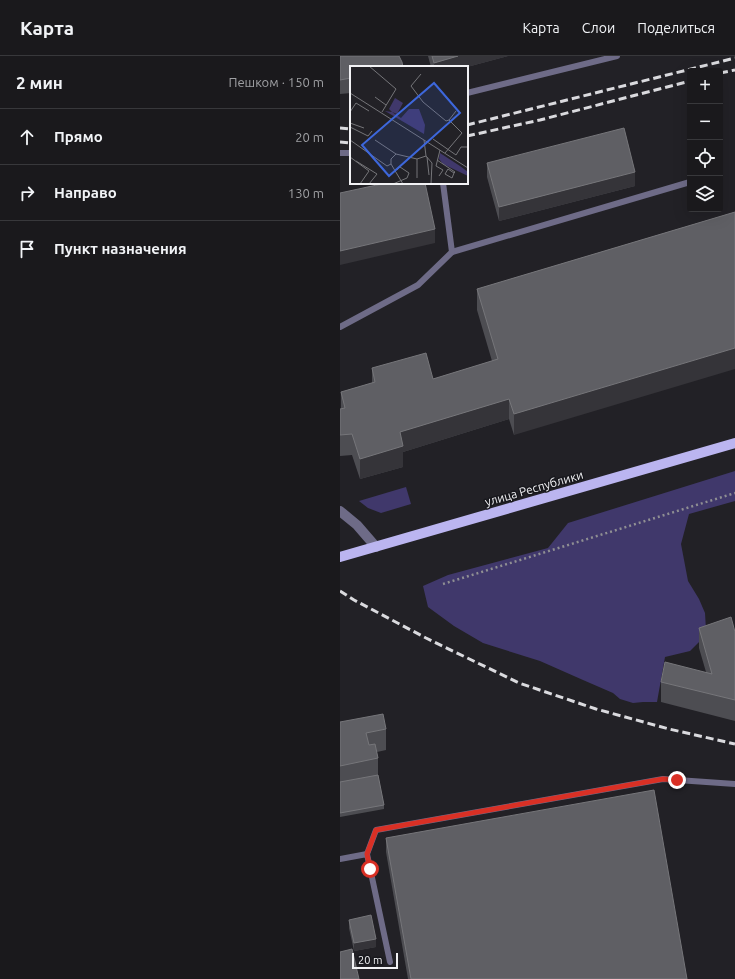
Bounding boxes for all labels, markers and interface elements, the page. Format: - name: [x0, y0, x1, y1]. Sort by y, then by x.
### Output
- text: Карта: [20, 17, 74, 39]
- text: Карта: [522, 20, 560, 36]
- text: Слои: [582, 20, 615, 36]
- text: Поделиться: [637, 20, 715, 36]
- inset map: [350, 66, 468, 184]
- map controls: [687, 68, 723, 212]
- button: +: [687, 68, 723, 104]
- text: 2 мин: [16, 73, 63, 92]
- text: Пешком · 150 m: [228, 75, 324, 89]
- button: −: [687, 104, 723, 140]
- icon: ahead: [16, 126, 38, 148]
- text: Прямо: [54, 128, 103, 145]
- text: 20 m: [295, 130, 324, 144]
- button: locate: [687, 140, 723, 176]
- button: layers: [687, 176, 723, 212]
- icon: right: [16, 182, 38, 204]
- text: Направо: [54, 184, 117, 201]
- text: 130 m: [288, 186, 324, 200]
- icon: arrive: [16, 238, 38, 260]
- text: Пункт назначения: [54, 240, 187, 257]
- street label: улица Республики: [483, 468, 585, 508]
- route end: [668, 771, 686, 789]
- route start: [361, 860, 379, 878]
- scale bar: [352, 951, 398, 970]
- text: 20 m: [358, 954, 382, 966]

